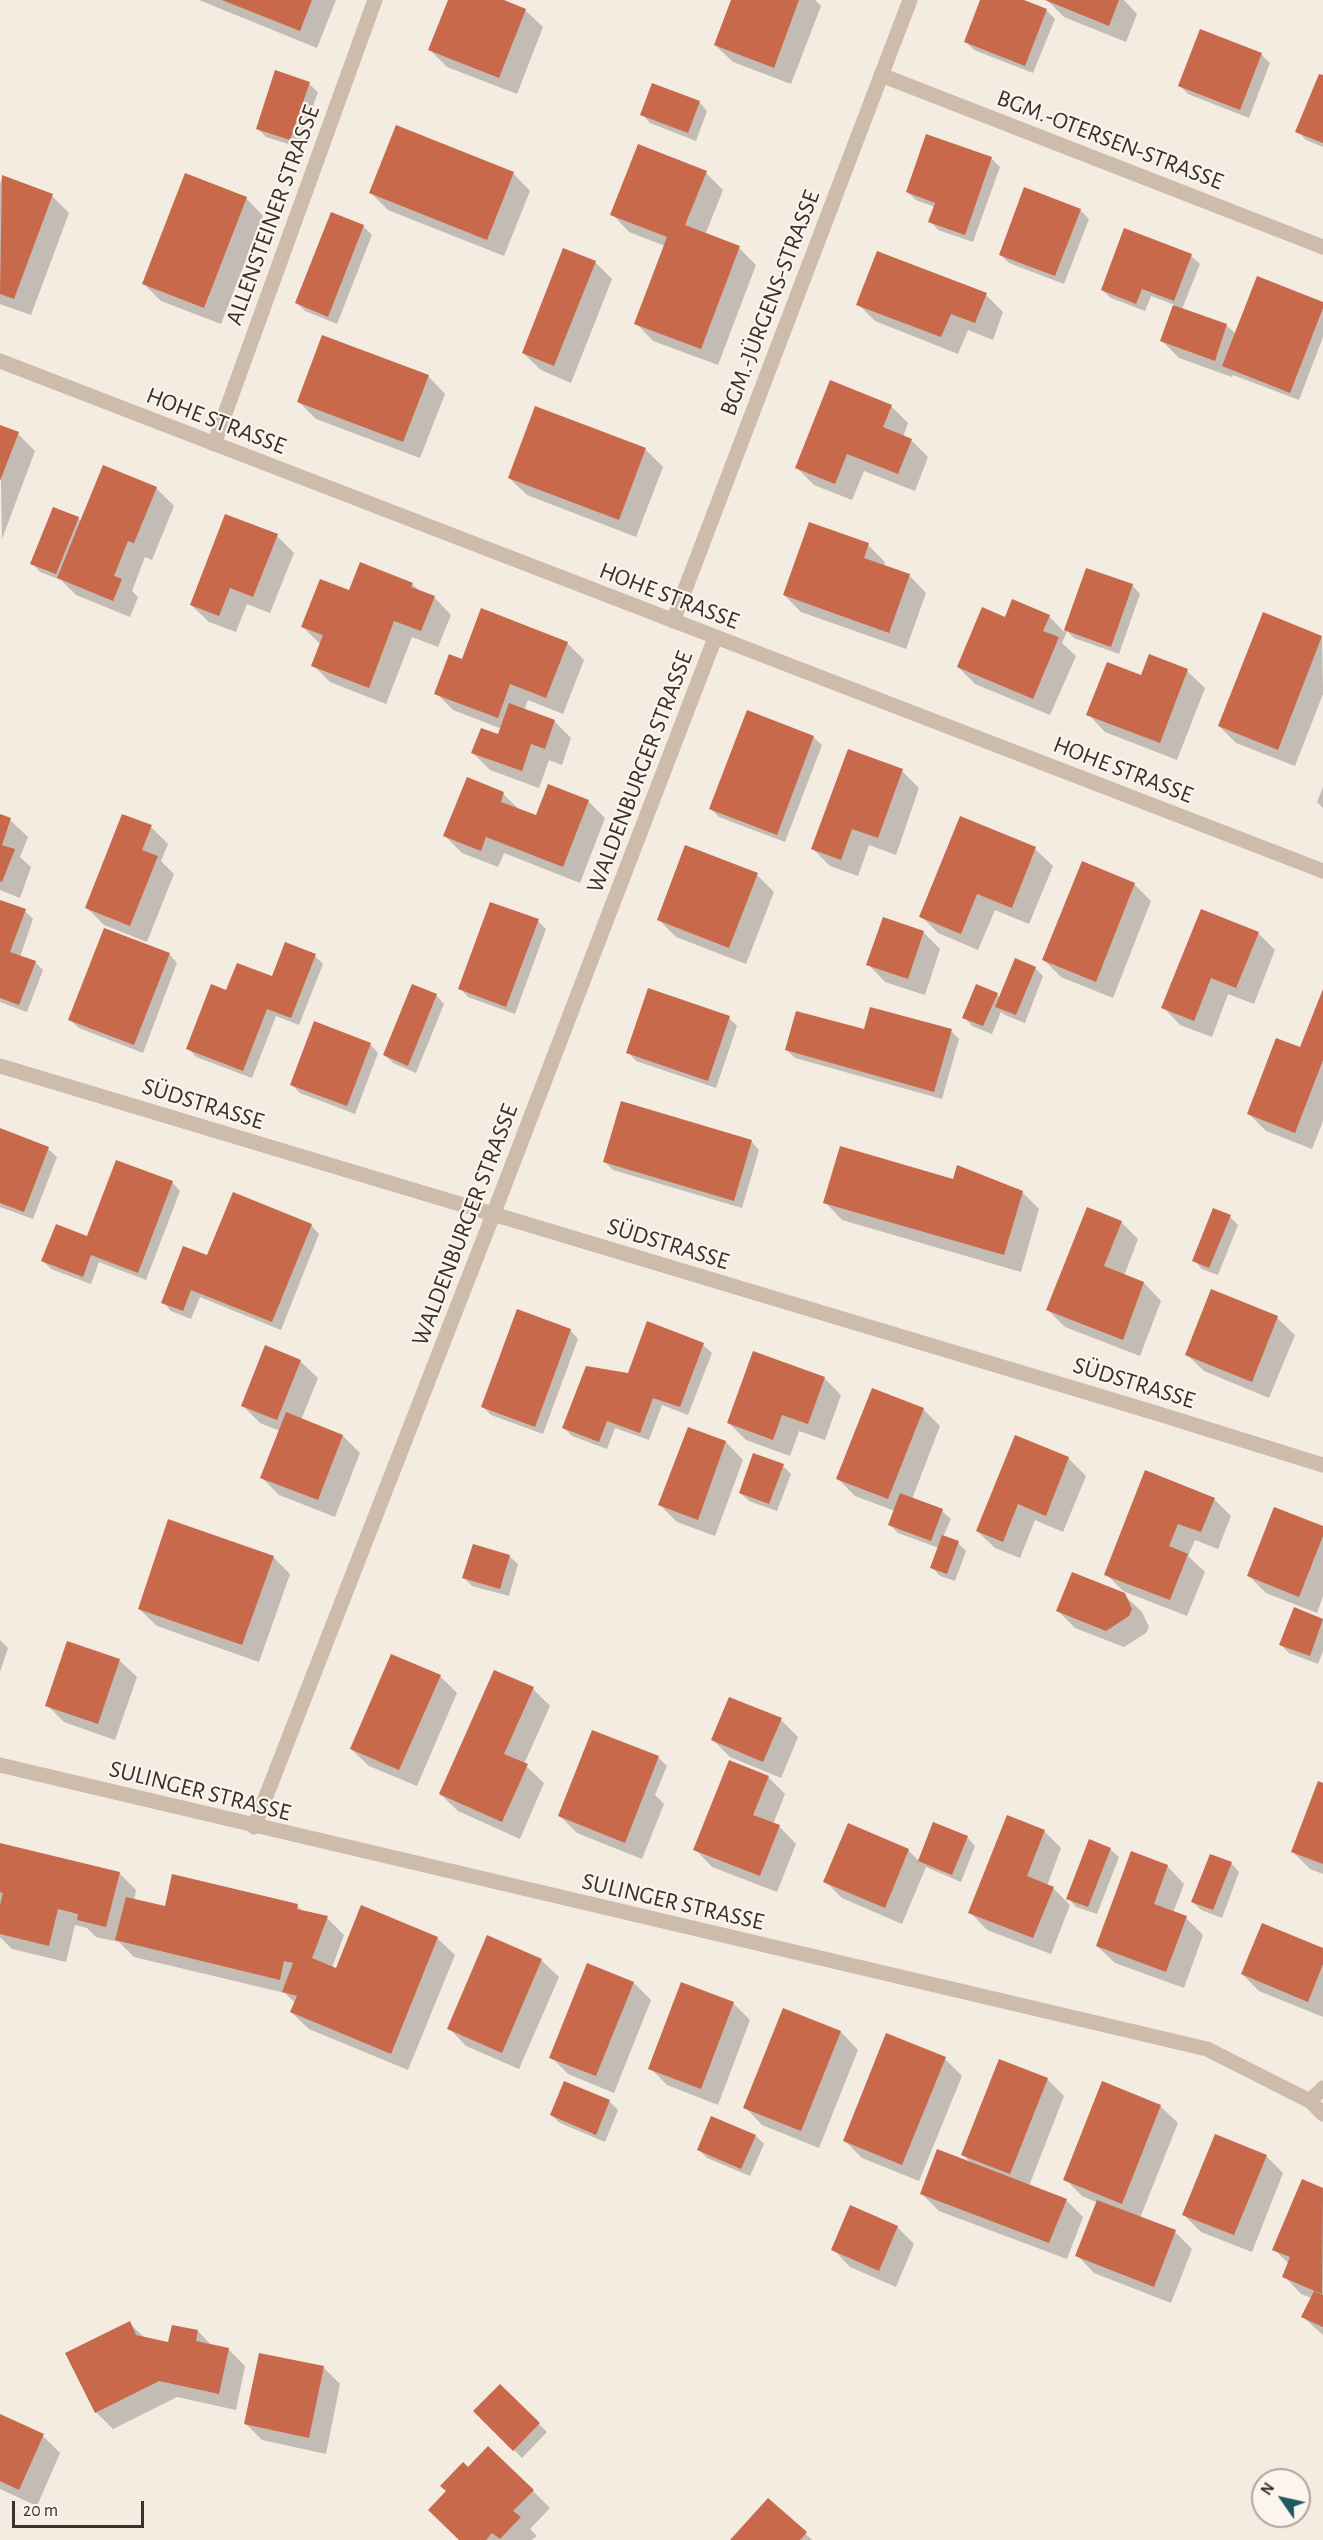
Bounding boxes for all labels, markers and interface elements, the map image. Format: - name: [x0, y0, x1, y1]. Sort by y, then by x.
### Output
- street label: BGM.-OTERSEN-STRASSE: [993, 84, 1227, 196]
- street label: ALLENSTEINER STRASSE: [220, 101, 326, 329]
- street label: BGM.-JÜRGENS-STRASSE: [714, 186, 826, 420]
- street label: HOHE STRASSE: [142, 381, 290, 461]
- street label: HOHE STRASSE: [595, 556, 743, 636]
- street label: WALDENBURGER STRASSE: [581, 647, 699, 897]
- street label: HOHE STRASSE: [1049, 730, 1197, 810]
- street label: SÜDSTRASSE: [139, 1072, 267, 1136]
- street label: WALDENBURGER STRASSE: [406, 1100, 524, 1350]
- street label: SÜDSTRASSE: [604, 1212, 732, 1276]
- street label: SÜDSTRASSE: [1070, 1351, 1198, 1415]
- street label: SULINGER STRASSE: [106, 1755, 294, 1827]
- street label: SULINGER STRASSE: [579, 1867, 767, 1937]
- north arrow: [1251, 2468, 1311, 2528]
- text: N: [1258, 2480, 1277, 2498]
- scale bar: [15, 2489, 147, 2527]
- text: 20 m: [23, 2502, 58, 2520]

